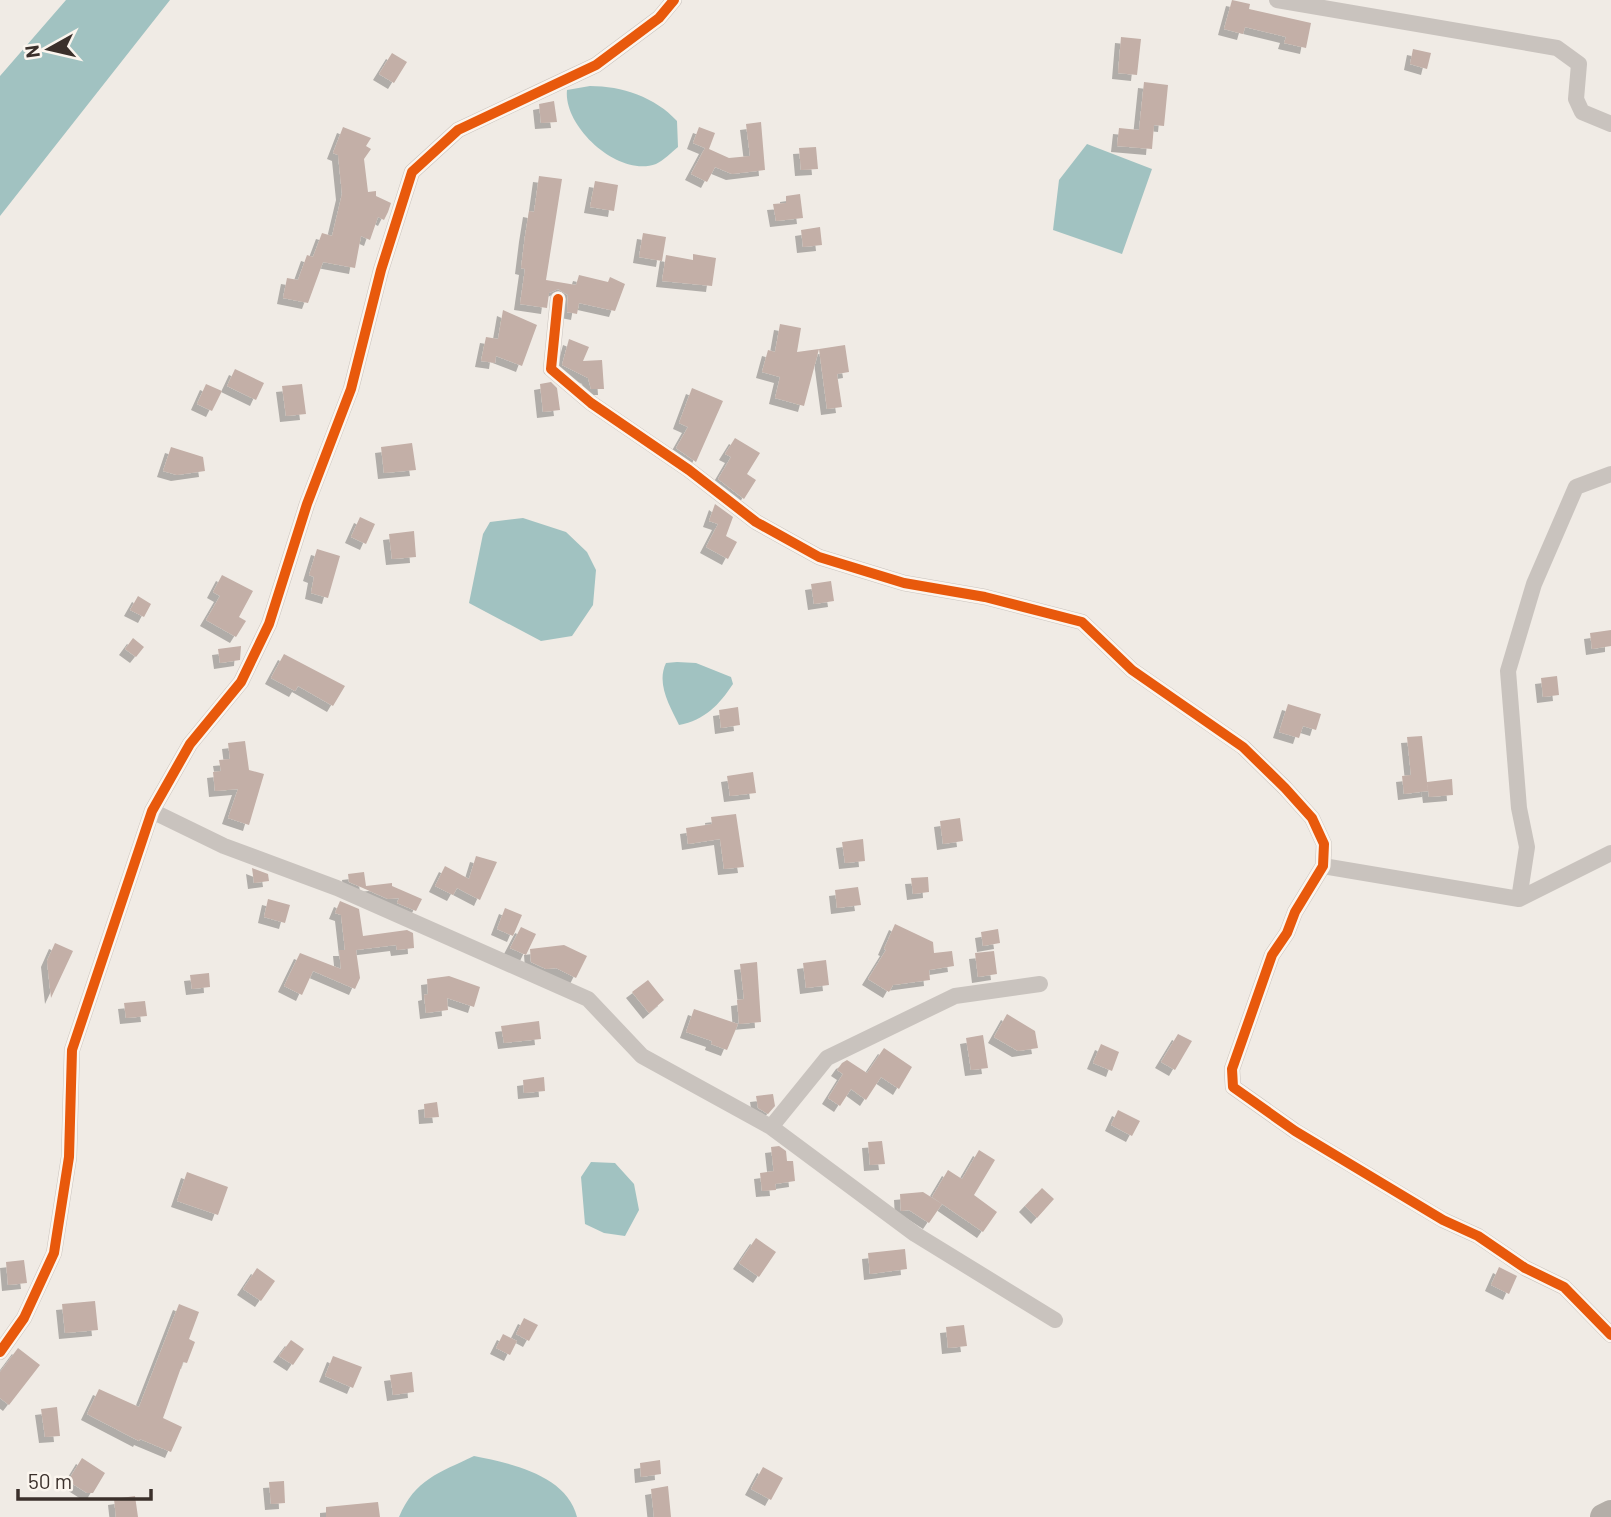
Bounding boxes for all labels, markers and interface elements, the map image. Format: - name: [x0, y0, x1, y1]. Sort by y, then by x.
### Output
- north arrow: [14, 14, 84, 84]
- text: N: [19, 44, 44, 59]
- scale bar: [18, 1458, 150, 1502]
- text: 50 m: [28, 1468, 72, 1493]

